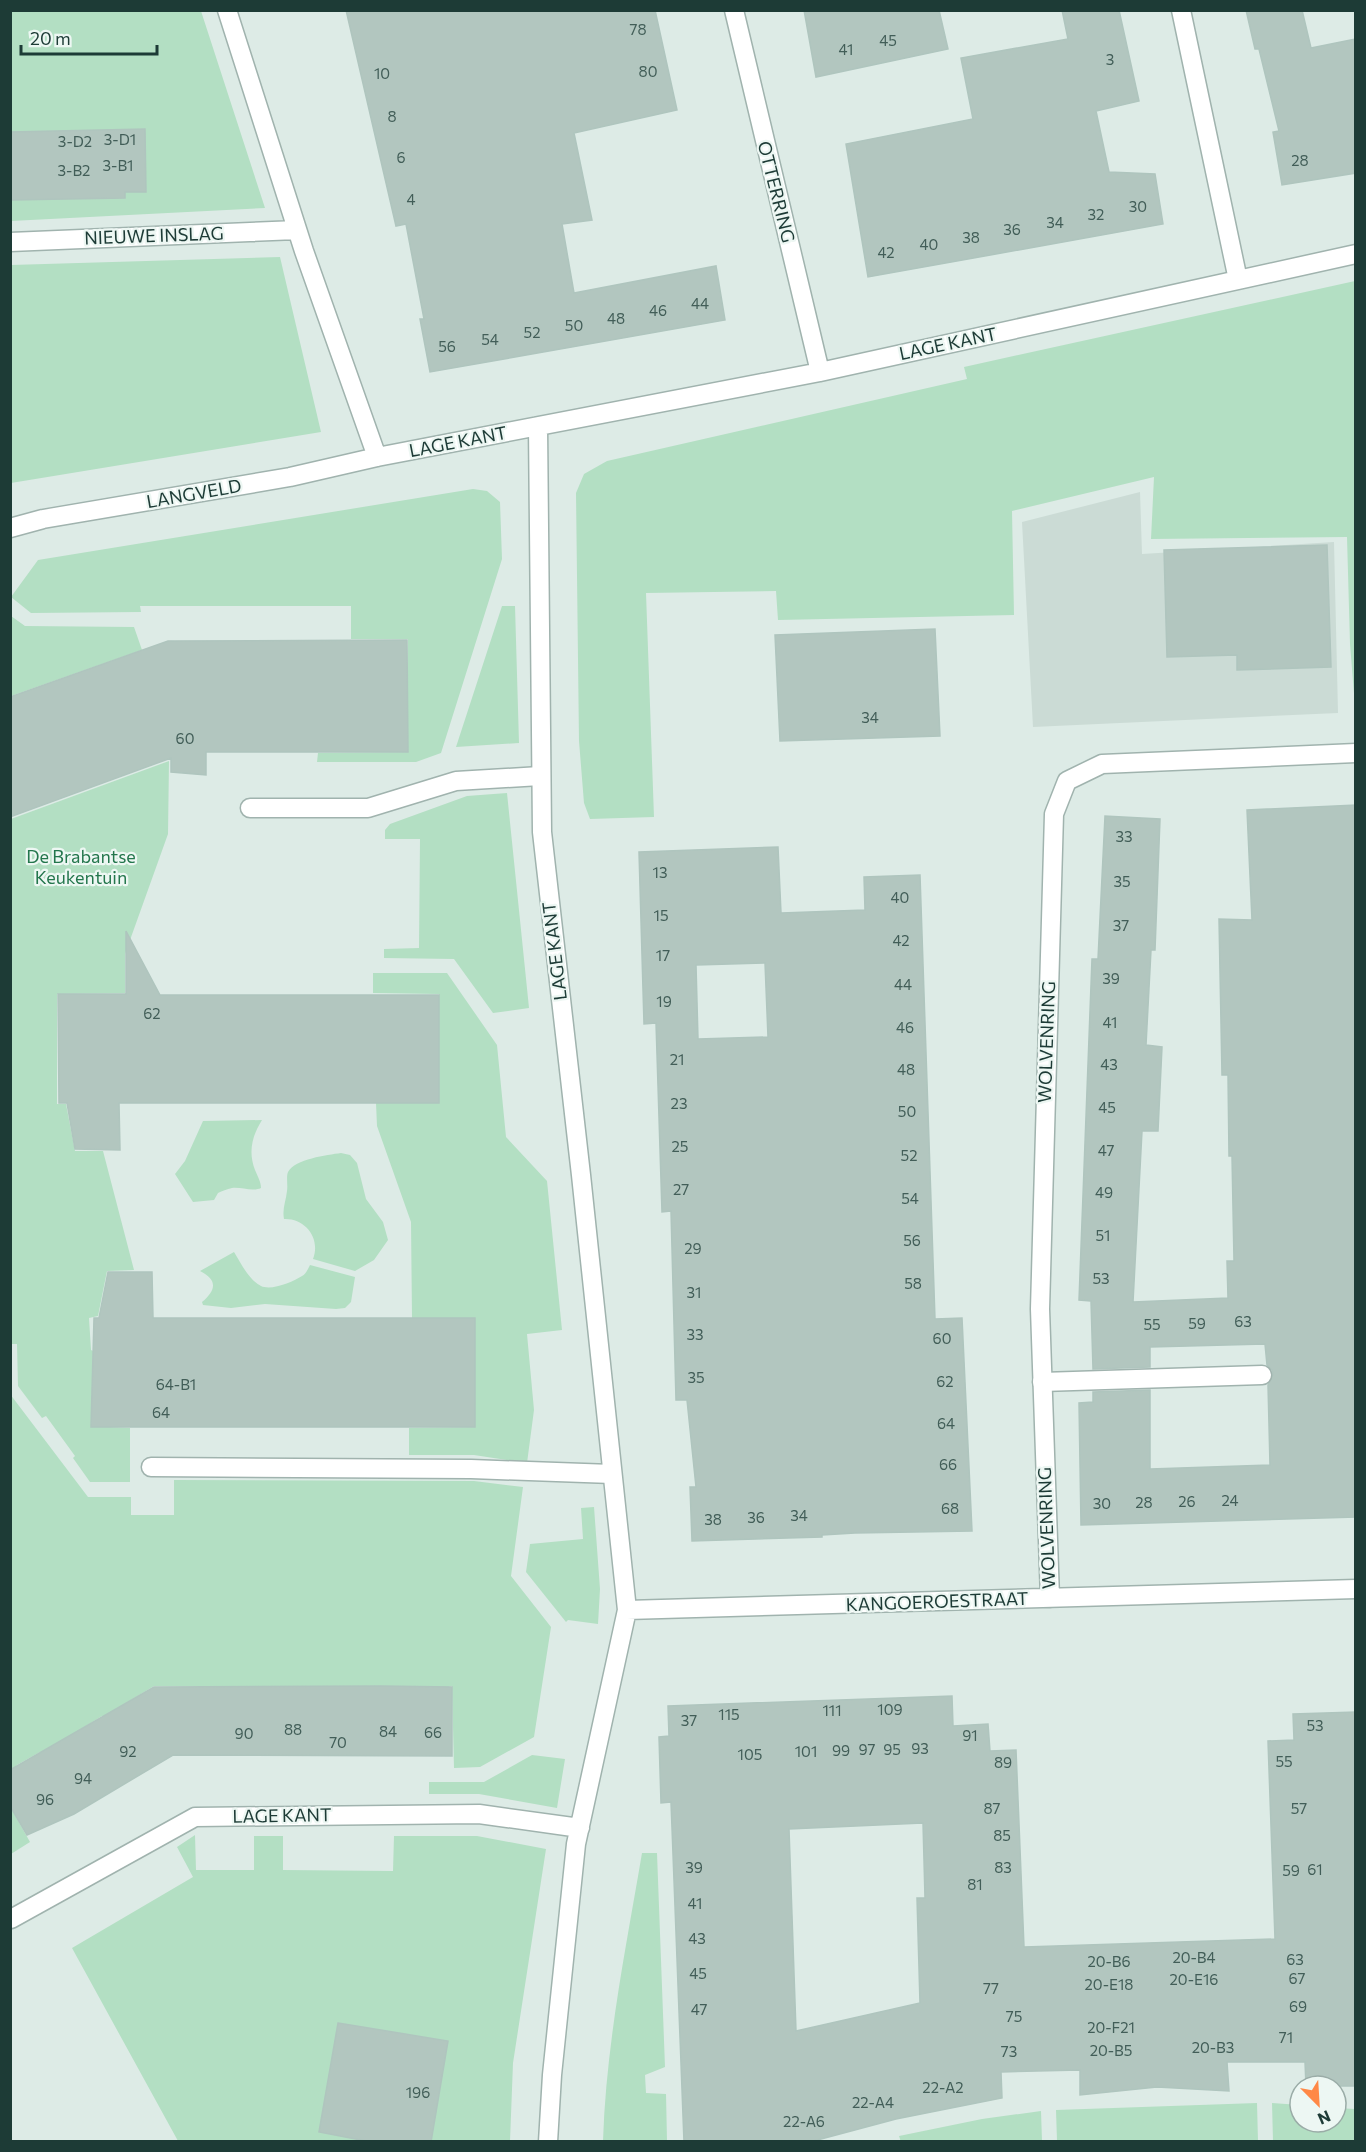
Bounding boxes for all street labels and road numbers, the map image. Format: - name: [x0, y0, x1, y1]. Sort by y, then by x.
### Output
- street label: OTTERRING: [754, 139, 800, 245]
- street label: NIEUWE INSLAG: [84, 222, 224, 248]
- street label: LAGE KANT: [897, 322, 999, 364]
- street label: LAGE KANT: [407, 421, 509, 461]
- street label: LANGVELD: [145, 474, 243, 512]
- street label: LAGE KANT: [537, 901, 571, 1002]
- street label: WOLVENRING: [1033, 981, 1059, 1103]
- street label: WOLVENRING: [1033, 1467, 1059, 1589]
- street label: KANGOEROESTRAAT: [845, 1587, 1029, 1615]
- street label: LAGE KANT: [232, 1803, 332, 1827]

